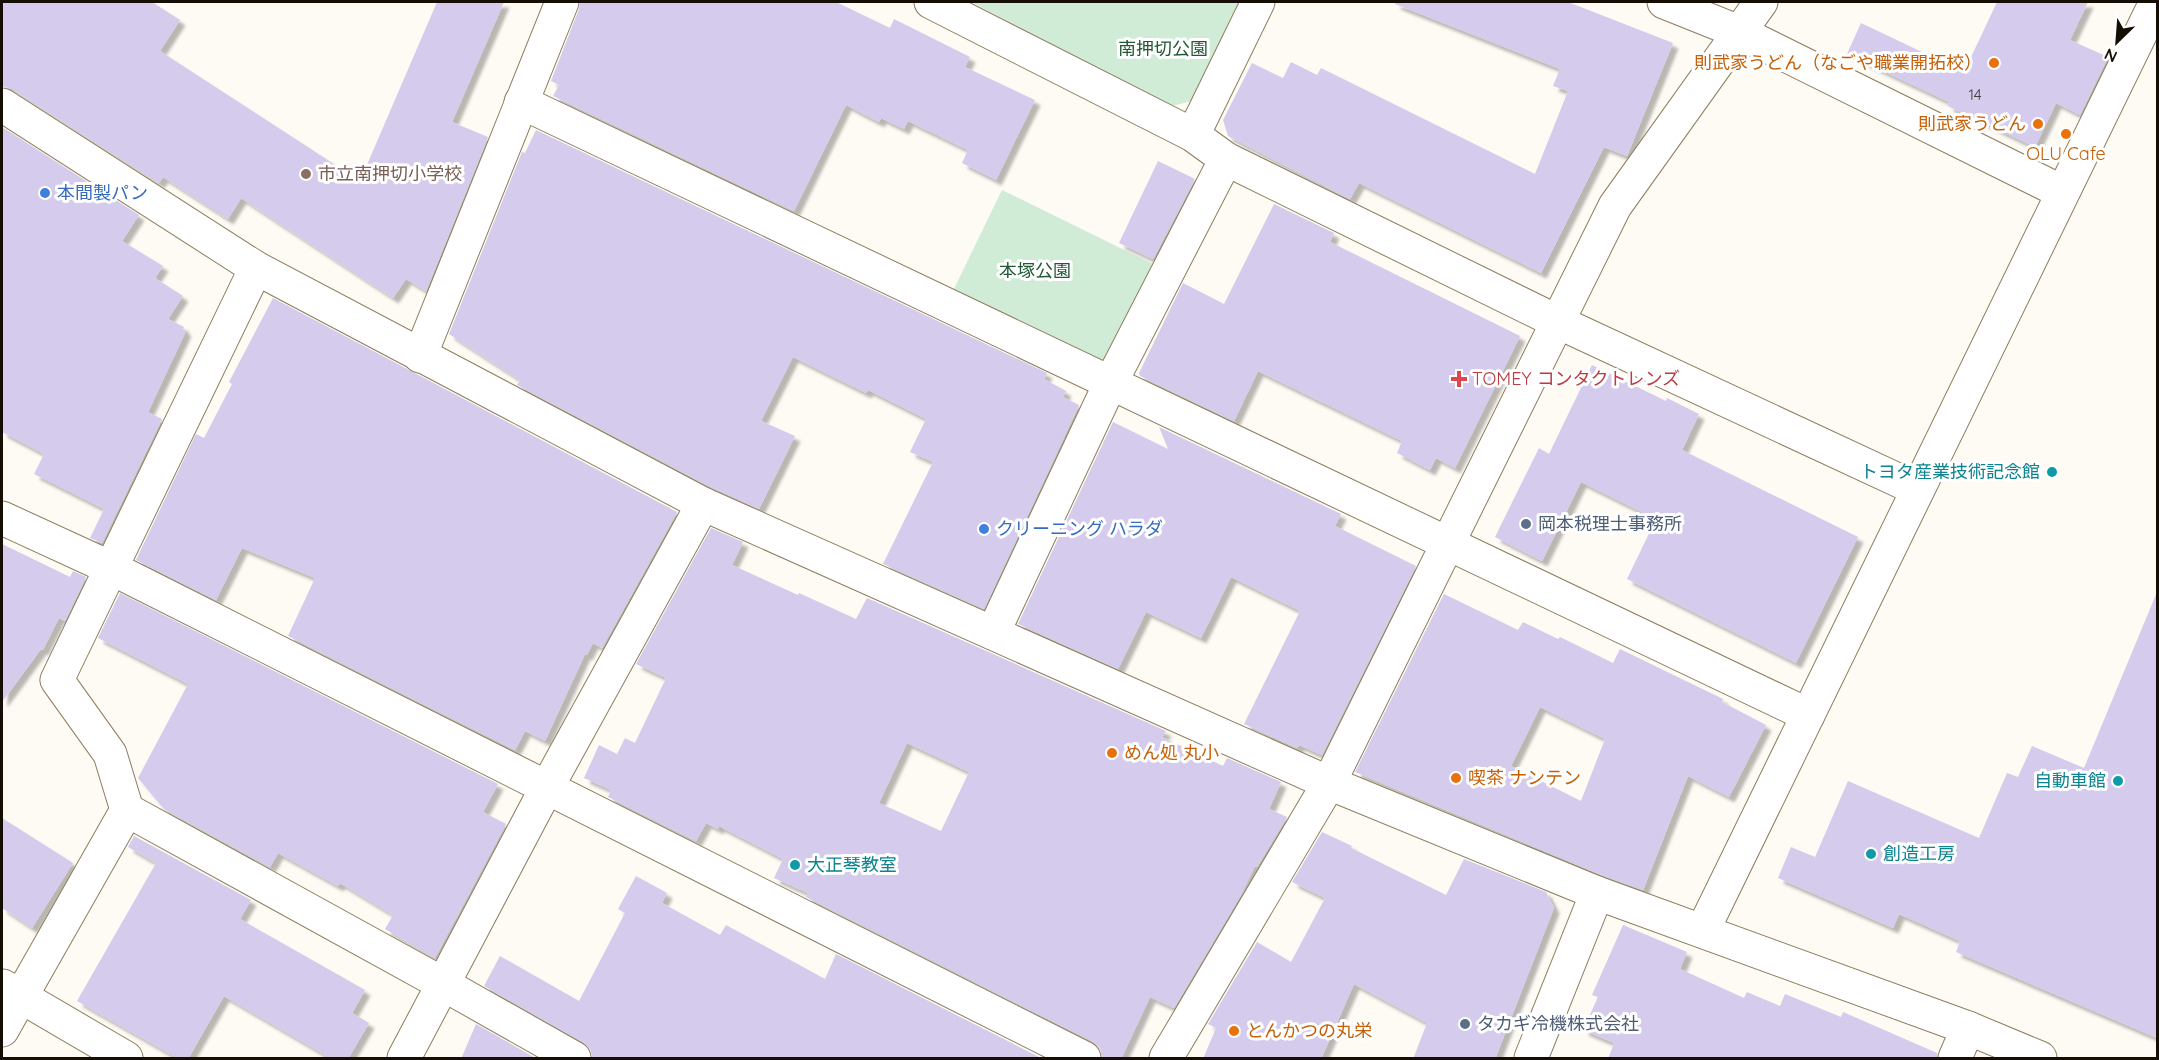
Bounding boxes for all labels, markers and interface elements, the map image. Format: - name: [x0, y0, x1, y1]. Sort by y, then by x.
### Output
- north arrow: [2087, 12, 2147, 72]
- park label: 南押切公園: [1118, 37, 1208, 60]
- text: N: [2101, 44, 2120, 67]
- place label: 則武家うどん（なごや職業開拓校）: [1694, 51, 1982, 74]
- marker: 則武家うどん（なごや職業開拓校）: [1987, 56, 2001, 70]
- house number: 14: [1968, 85, 1982, 104]
- place label: 則武家うどん: [1918, 112, 2026, 135]
- marker: 則武家うどん: [2031, 117, 2045, 131]
- marker: OLU Cafe: [2059, 127, 2073, 141]
- place label: OLU Cafe: [2026, 142, 2106, 165]
- place label: 市立南押切小学校: [318, 162, 462, 185]
- marker: 市立南押切小学校: [299, 167, 313, 181]
- place label: 本間製パン: [57, 181, 148, 204]
- marker: 本間製パン: [38, 186, 52, 200]
- park label: 本塚公園: [999, 259, 1071, 282]
- place label: TOMEY コンタクトレンズ: [1472, 367, 1680, 390]
- marker: TOMEY コンタクトレンズ: [1450, 370, 1468, 388]
- place label: トヨタ産業技術記念館: [1860, 460, 2040, 483]
- marker: トヨタ産業技術記念館: [2045, 465, 2059, 479]
- place label: 岡本税理士事務所: [1538, 512, 1682, 535]
- place label: クリーニング ハラダ: [996, 517, 1163, 540]
- marker: 岡本税理士事務所: [1519, 517, 1533, 531]
- marker: クリーニング ハラダ: [977, 522, 991, 536]
- place label: めん処 丸小: [1124, 741, 1219, 764]
- marker: めん処 丸小: [1105, 746, 1119, 760]
- place label: 喫茶 ナンテン: [1468, 766, 1581, 789]
- place label: 自動車館: [2034, 769, 2106, 792]
- marker: 喫茶 ナンテン: [1449, 771, 1463, 785]
- marker: 自動車館: [2111, 774, 2125, 788]
- place label: 創造工房: [1883, 842, 1955, 865]
- marker: 創造工房: [1864, 847, 1878, 861]
- place label: 大正琴教室: [807, 853, 897, 876]
- marker: 大正琴教室: [788, 858, 802, 872]
- place label: タカギ冷機株式会社: [1477, 1012, 1639, 1035]
- marker: タカギ冷機株式会社: [1458, 1017, 1472, 1031]
- place label: とんかつの丸栄: [1246, 1019, 1372, 1042]
- marker: とんかつの丸栄: [1227, 1024, 1241, 1038]

